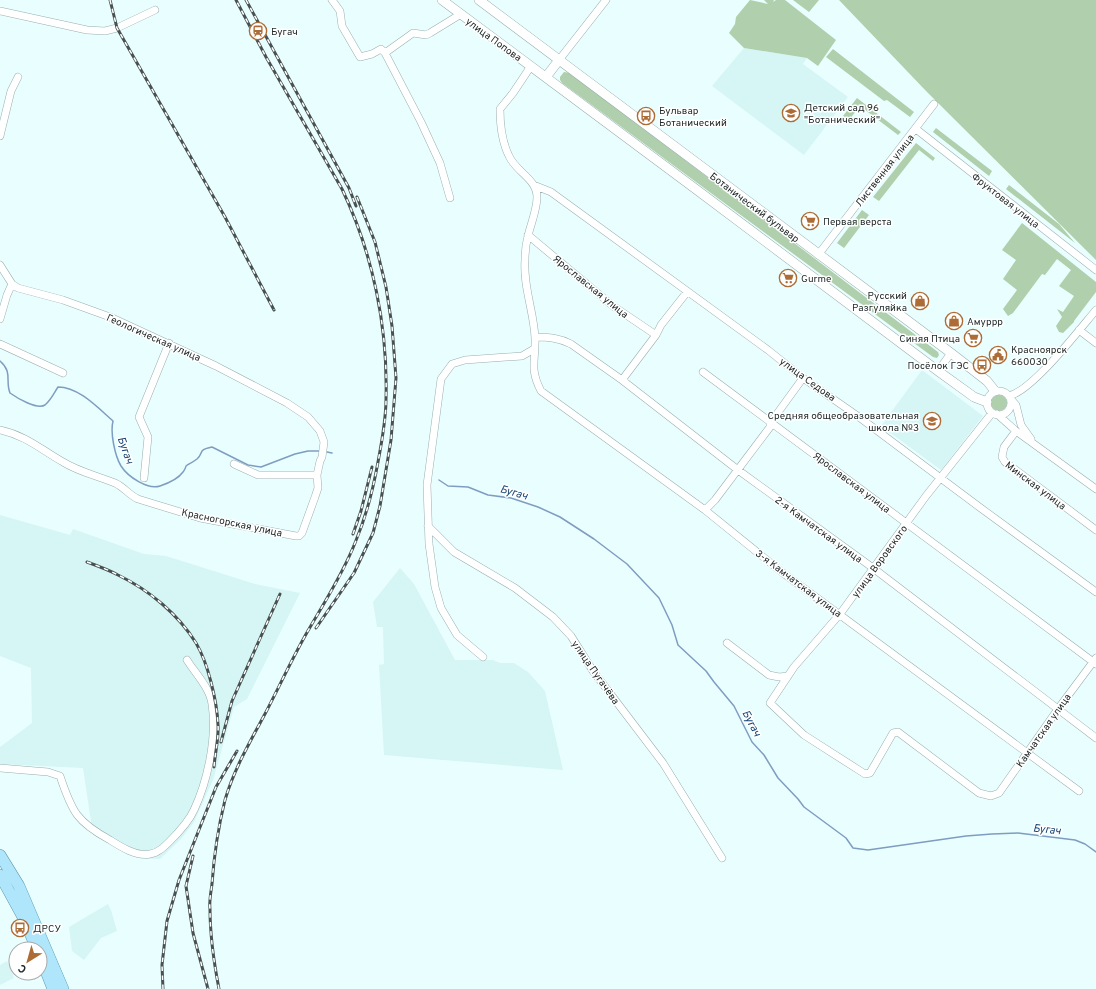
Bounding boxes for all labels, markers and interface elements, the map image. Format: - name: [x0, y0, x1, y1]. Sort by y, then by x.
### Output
- street label: улица Попова: [463, 16, 524, 65]
- station icon: Бугач: [248, 21, 268, 41]
- place label: Бугач: [271, 26, 298, 39]
- place label: Детский сад 96 "Ботанический": [804, 102, 880, 127]
- school or university icon: Детский сад 96 "Ботанический": [781, 103, 801, 123]
- place label: Бульвар Ботанический: [659, 105, 727, 130]
- bus stop icon: Бульвар Ботанический: [636, 106, 656, 126]
- street label: Лиственная улица: [853, 132, 918, 210]
- street label: Ботанический бульвар: [707, 170, 802, 246]
- street label: Фруктовая улица: [969, 171, 1042, 232]
- supermarket icon: Первая верста: [800, 211, 820, 231]
- place label: Первая верста: [823, 216, 892, 229]
- street label: Ярославская улица: [550, 253, 630, 322]
- supermarket icon: Gurme: [778, 268, 798, 288]
- place label: Gurme: [801, 273, 831, 286]
- place label: Русский Разгуляйка: [852, 290, 907, 315]
- shop icon: Русский Разгуляйка: [910, 291, 930, 311]
- shop icon: Амуррр: [944, 311, 964, 331]
- street label: Геологическая улица: [104, 312, 203, 365]
- place label: Амуррр: [967, 316, 1003, 329]
- supermarket icon: Синяя Птица: [963, 328, 983, 348]
- place label: Синяя Птица: [899, 333, 960, 346]
- place label: Красноярск 660030: [1011, 344, 1068, 369]
- public building icon: Красноярск 660030: [988, 345, 1008, 365]
- street label: улица Седова: [776, 355, 838, 405]
- bus stop icon: Посёлок ГЭС: [972, 355, 992, 375]
- place label: Посёлок ГЭС: [907, 360, 969, 373]
- place label: Средняя общеобразовательная школа №3: [768, 410, 919, 435]
- school or university icon: Средняя общеобразовательная школа №3: [922, 411, 942, 431]
- water label: Бугач: [114, 435, 137, 467]
- street label: Ярославская улица: [810, 450, 892, 517]
- street label: Минская улица: [1002, 459, 1068, 513]
- water label: Бугач: [498, 482, 530, 504]
- street label: 2-я Камчатская улица: [772, 494, 864, 566]
- street label: Красногорская улица: [180, 506, 283, 540]
- street label: улица Воровского: [850, 523, 911, 601]
- street label: 3-я Камчатская улица: [752, 547, 844, 621]
- street label: улица Пугачёва: [568, 638, 622, 707]
- street label: Камчатская улица: [1014, 691, 1075, 770]
- water label: Бугач: [738, 708, 764, 740]
- water label: Бугач: [1032, 822, 1063, 839]
- bus stop icon: ДРСУ: [10, 918, 30, 938]
- place label: ДРСУ: [33, 923, 61, 936]
- north arrow: [8, 941, 48, 981]
- text: С: [16, 960, 30, 976]

